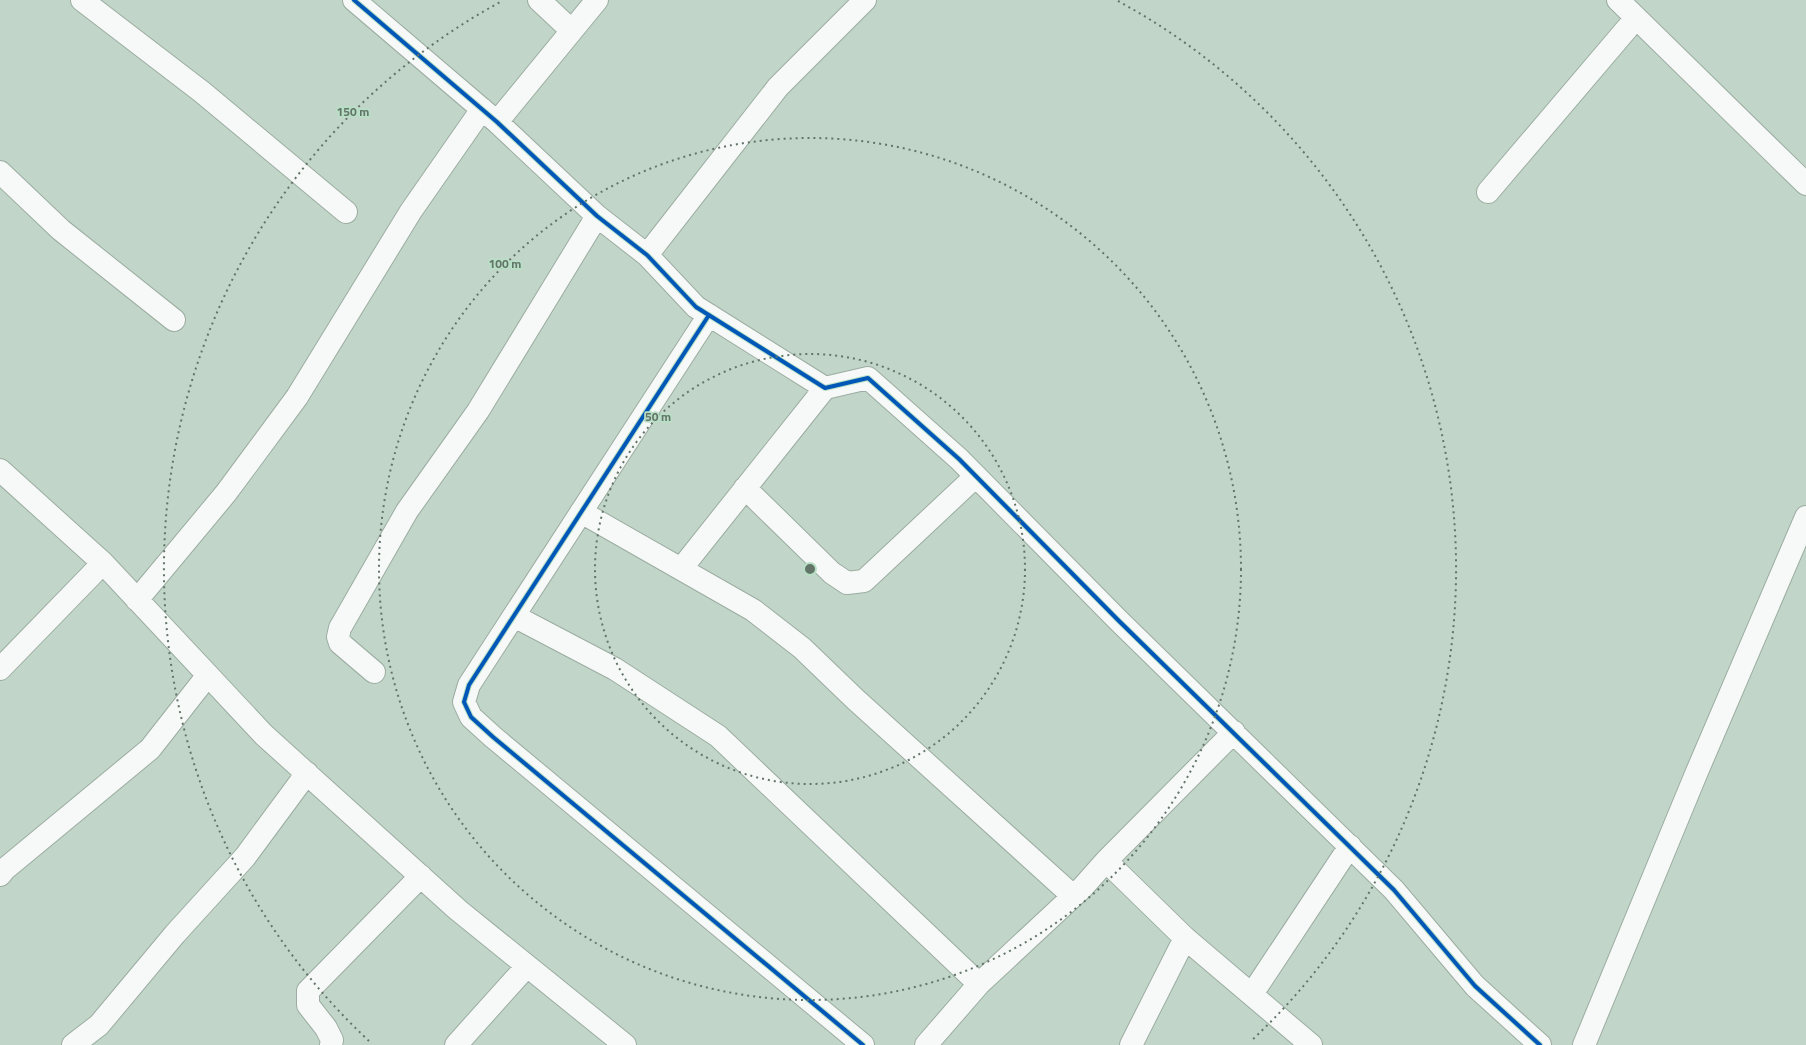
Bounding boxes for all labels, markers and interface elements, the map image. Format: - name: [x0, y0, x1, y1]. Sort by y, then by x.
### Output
- text: 150 m: [337, 102, 369, 121]
- text: 100 m: [489, 254, 521, 273]
- text: 50 m: [645, 407, 671, 426]
- centre of rings: [803, 562, 817, 576]

